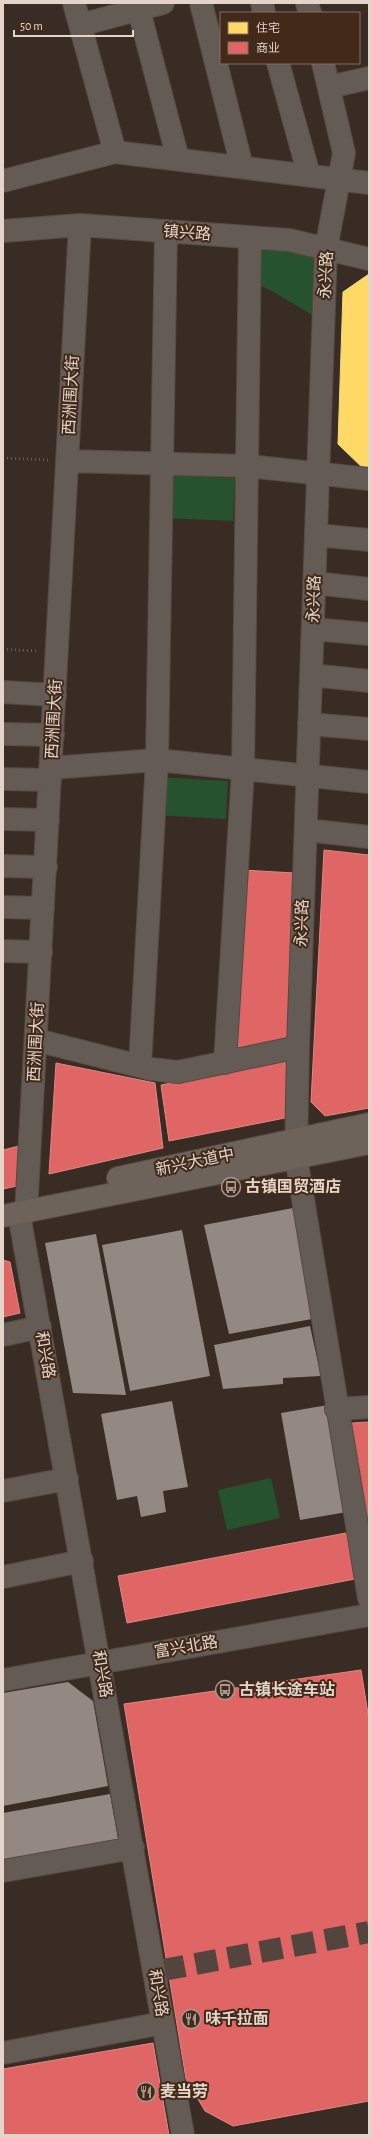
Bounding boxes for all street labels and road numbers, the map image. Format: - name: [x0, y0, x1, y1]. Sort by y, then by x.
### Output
- street label: 镇兴路: [162, 222, 212, 243]
- street label: 永兴路: [316, 251, 335, 299]
- street label: 西洲围大街: [60, 355, 81, 435]
- street label: 永兴路: [304, 575, 323, 623]
- street label: 西洲围大街: [43, 679, 64, 759]
- street label: 永兴路: [292, 899, 311, 947]
- street label: 西洲围大街: [25, 1002, 46, 1082]
- street label: 新兴大道中: [154, 1145, 236, 1178]
- street label: 和兴路: [33, 1330, 58, 1380]
- street label: 富兴北路: [153, 1633, 219, 1660]
- street label: 和兴路: [90, 1649, 115, 1699]
- street label: 和兴路: [146, 1968, 171, 2018]

